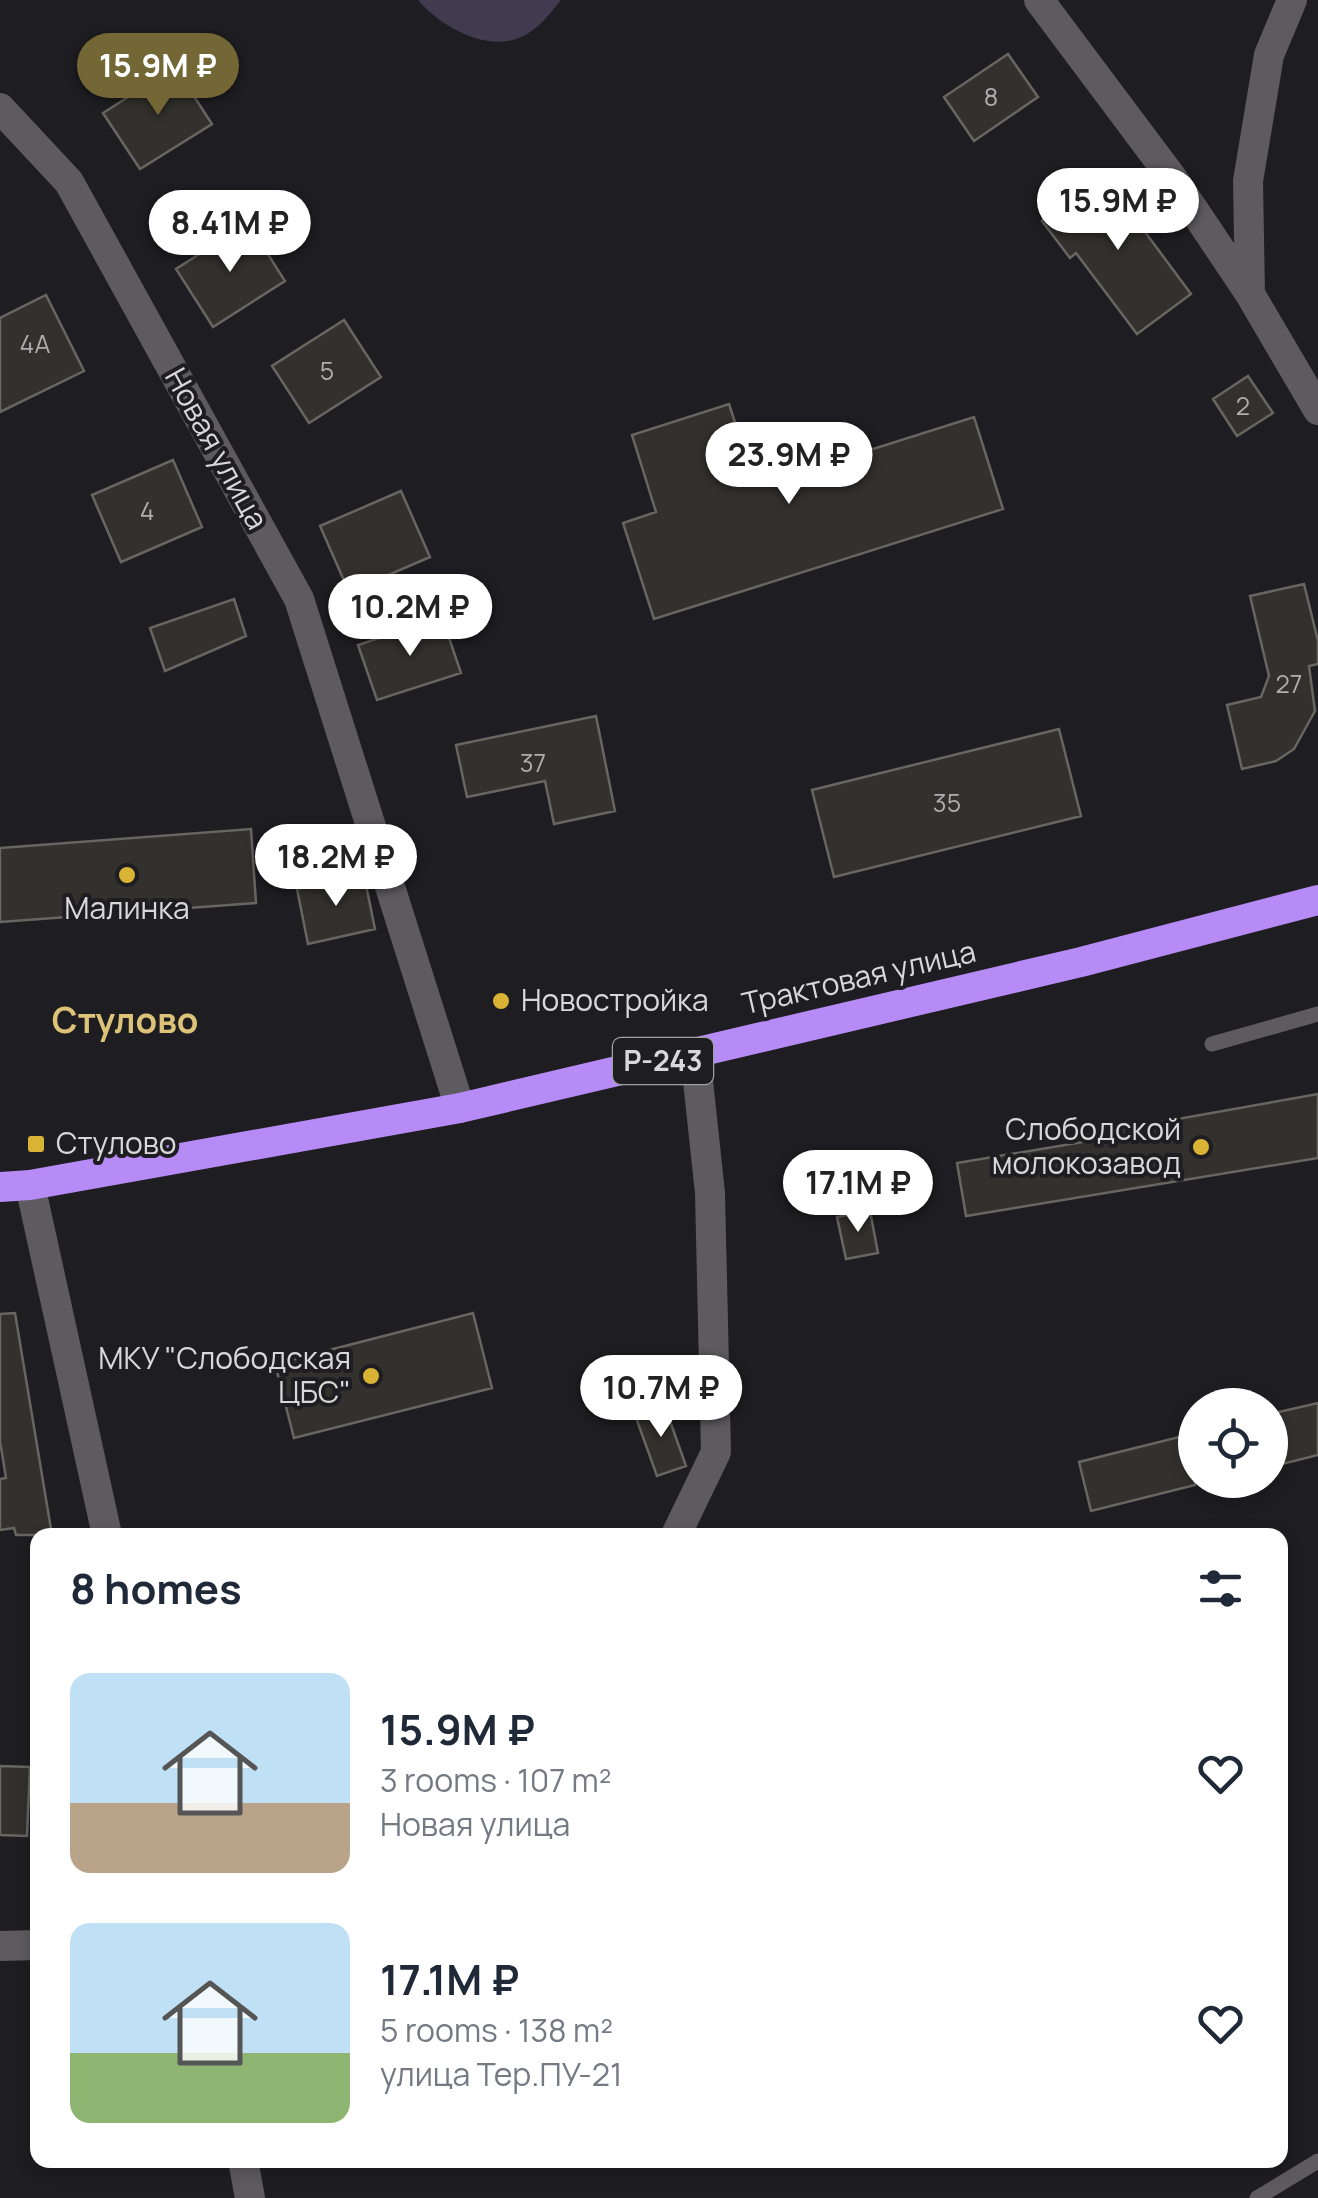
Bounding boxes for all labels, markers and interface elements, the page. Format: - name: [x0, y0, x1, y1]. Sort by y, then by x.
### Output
- pin: 15.9M ₽: [66, 33, 250, 118]
- text: 15.9M ₽: [99, 43, 217, 87]
- house number: 8: [984, 79, 998, 114]
- pin: 15.9M ₽: [1026, 168, 1210, 253]
- text: 15.9M ₽: [1059, 178, 1177, 222]
- pin: 8.41M ₽: [138, 190, 322, 275]
- text: 8.41M ₽: [171, 200, 289, 244]
- house number: 4А: [20, 326, 51, 361]
- house number: 5: [320, 353, 334, 388]
- street label: Новая улица: [156, 360, 278, 536]
- house number: 2: [1236, 388, 1250, 423]
- pin: 23.9M ₽: [697, 422, 881, 507]
- text: 23.9M ₽: [728, 432, 850, 476]
- house number: 4: [140, 493, 154, 528]
- pin: 10.2M ₽: [318, 574, 502, 659]
- text: 10.2M ₽: [350, 584, 470, 628]
- house number: 27: [1276, 666, 1302, 701]
- house number: 37: [520, 745, 546, 780]
- house number: 35: [933, 785, 961, 820]
- pin: 18.2M ₽: [244, 824, 428, 909]
- text: 18.2M ₽: [277, 834, 395, 878]
- marker: Малинка: [116, 864, 138, 886]
- place label: Малинка: [64, 887, 190, 928]
- street label: Трактовая улица: [738, 930, 979, 1023]
- place label: Новостройка: [521, 979, 709, 1020]
- marker: Новостройка: [490, 990, 512, 1012]
- district label: Стулово: [52, 996, 198, 1044]
- road number: Р-243: [613, 1038, 713, 1084]
- place label: Слободской молокозавод: [992, 1108, 1181, 1183]
- place label: Стулово: [56, 1122, 177, 1163]
- marker: Стулово: [25, 1133, 47, 1155]
- marker: Слободской молокозавод: [1190, 1136, 1212, 1158]
- pin: 17.1M ₽: [766, 1150, 950, 1235]
- text: 17.1M ₽: [805, 1160, 911, 1204]
- place label: МКУ "Слободская ЦБС": [98, 1337, 351, 1412]
- pin: 10.7M ₽: [569, 1355, 753, 1440]
- marker: МКУ "Слободская ЦБС": [360, 1365, 382, 1387]
- text: 10.7M ₽: [602, 1365, 720, 1409]
- map controls: [1178, 1388, 1288, 1498]
- button: locate: [1178, 1388, 1288, 1498]
- text: 8 homes: [70, 1559, 242, 1617]
- icon: filters: [1193, 1561, 1248, 1616]
- text: 15.9M ₽: [380, 1700, 535, 1758]
- icon: home: [150, 1713, 270, 1833]
- icon: heart: [1193, 1746, 1248, 1801]
- text: 3 rooms · 107 m²: [380, 1758, 612, 1802]
- text: Новая улица: [380, 1802, 570, 1846]
- text: 17.1M ₽: [380, 1950, 519, 2008]
- icon: home: [150, 1963, 270, 2083]
- icon: heart: [1193, 1996, 1248, 2051]
- text: 5 rooms · 138 m²: [380, 2008, 613, 2052]
- text: улица Тер.ПУ-21: [380, 2052, 622, 2096]

